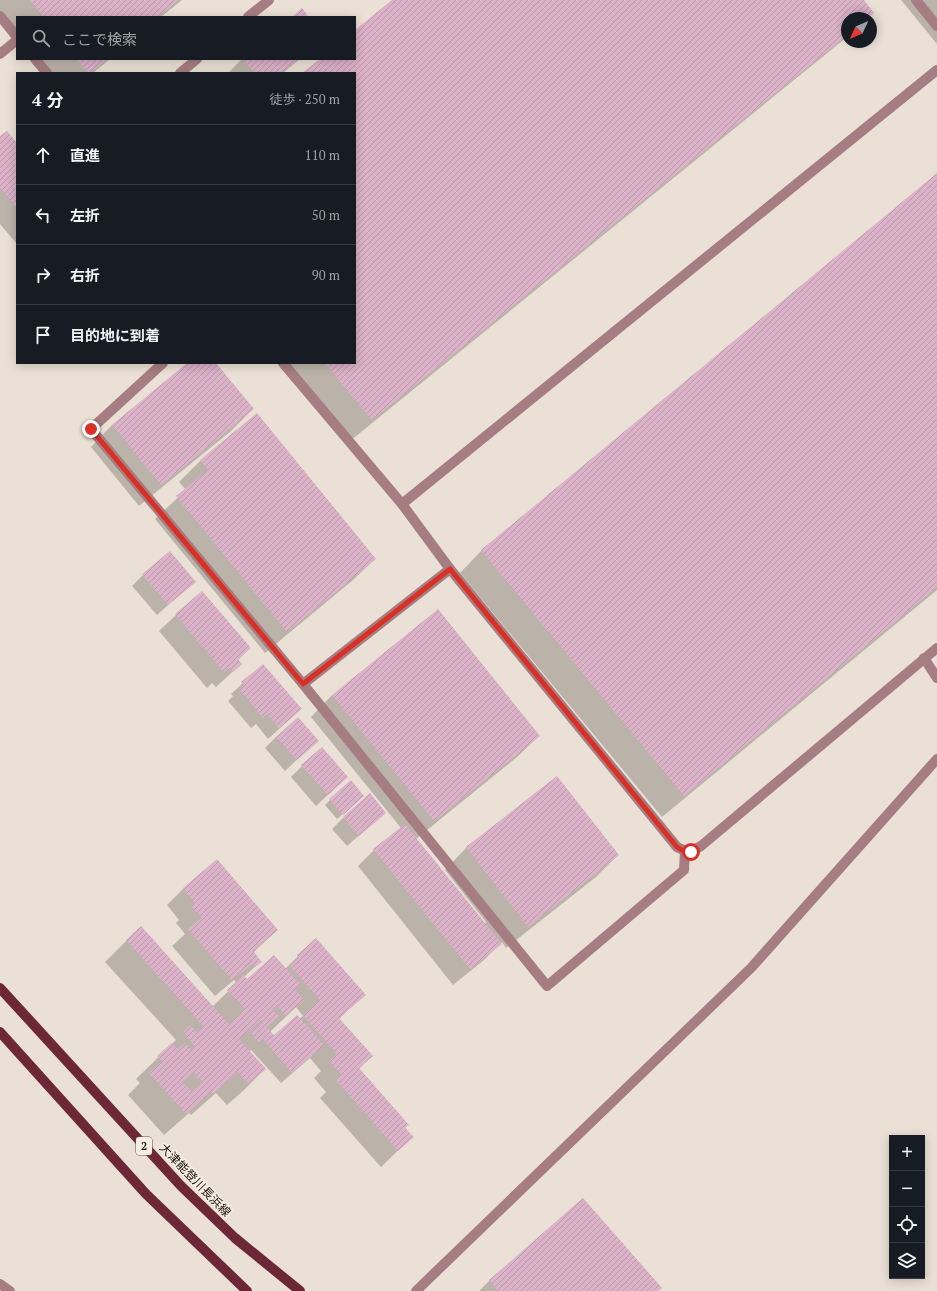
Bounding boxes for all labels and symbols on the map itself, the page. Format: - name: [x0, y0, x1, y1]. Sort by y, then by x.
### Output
- north arrow: [841, 12, 877, 48]
- route end: [82, 420, 100, 438]
- route start: [682, 843, 700, 861]
- road number: 2: [136, 1137, 152, 1155]
- street label: 大津能登川長浜線: [157, 1140, 234, 1219]

